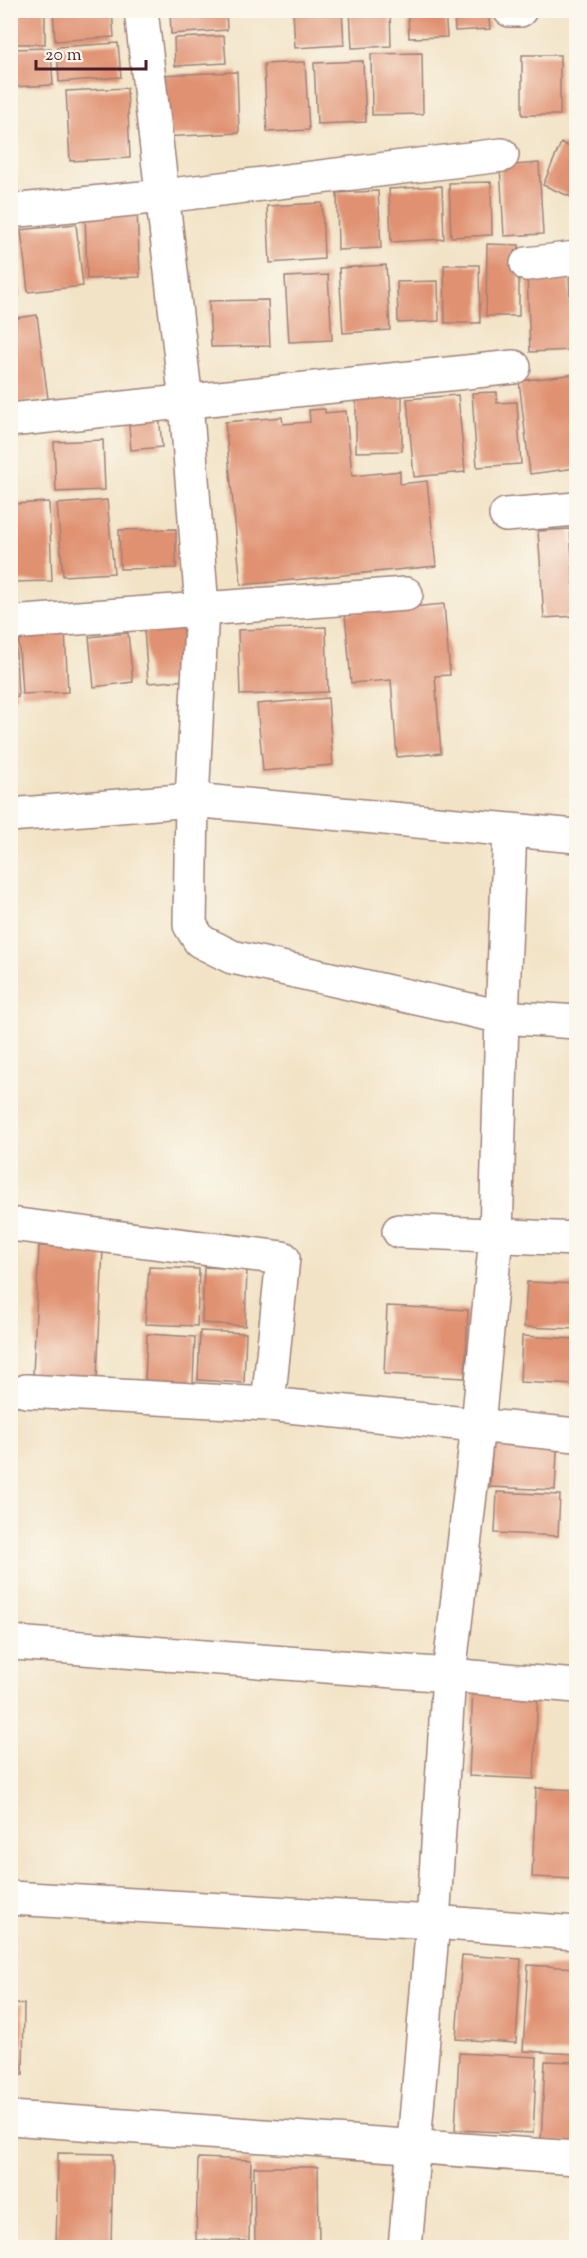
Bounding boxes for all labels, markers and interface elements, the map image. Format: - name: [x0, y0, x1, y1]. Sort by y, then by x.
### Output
- scale bar: [36, 33, 146, 71]
- text: 20 m: [45, 43, 82, 69]

